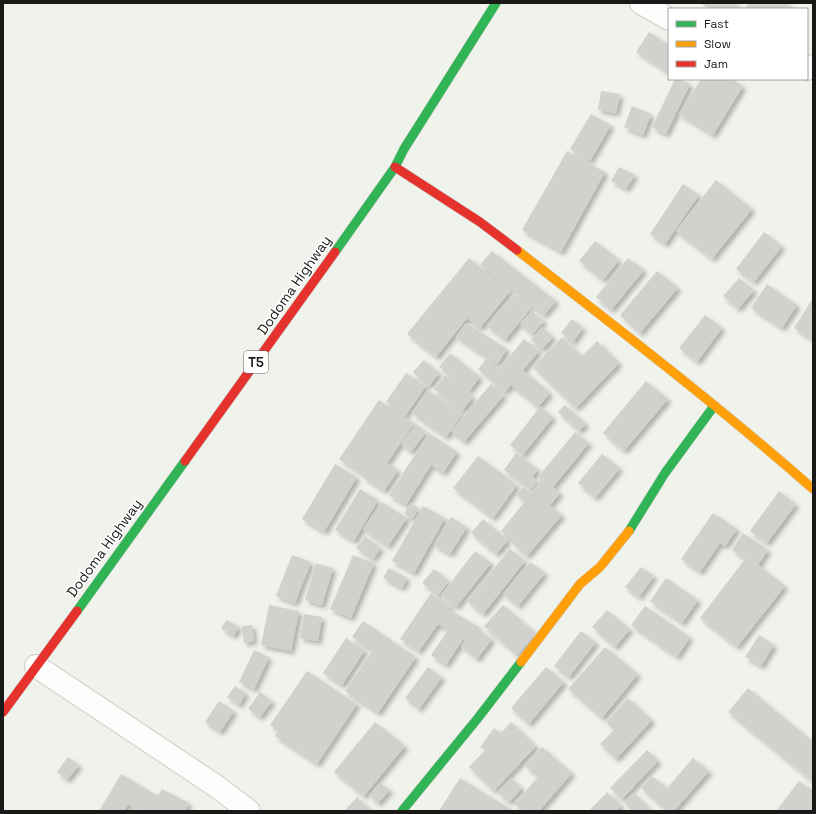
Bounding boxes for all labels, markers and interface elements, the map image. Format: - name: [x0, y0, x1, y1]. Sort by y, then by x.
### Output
- legend: [668, 8, 808, 80]
- text: Fast: [704, 16, 729, 32]
- text: Slow: [704, 36, 731, 52]
- text: Jam: [704, 56, 728, 72]
- street label: Dodoma Highway: [253, 232, 335, 338]
- road number: T5: [244, 351, 268, 373]
- street label: Dodoma Highway: [62, 495, 146, 601]

